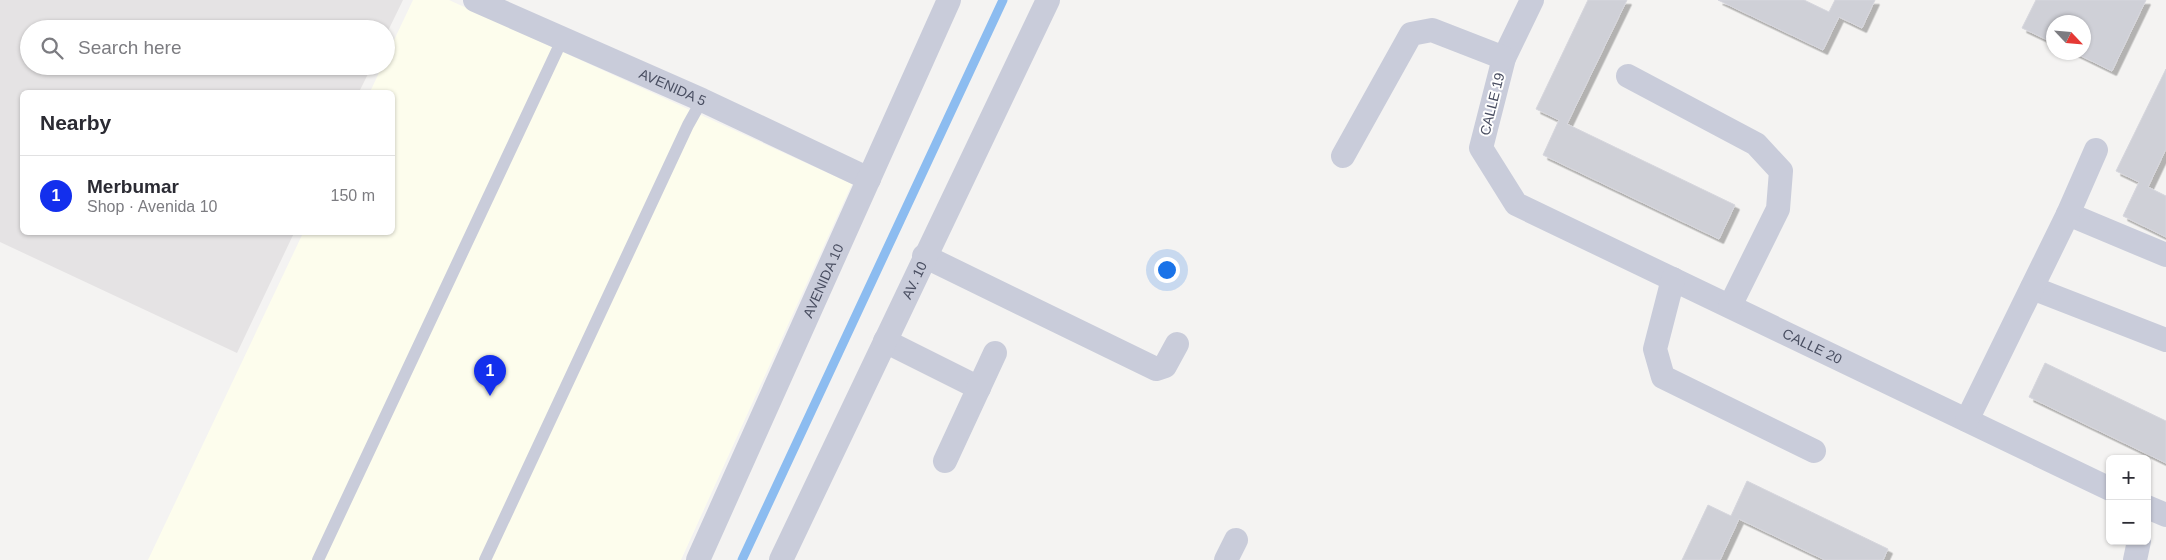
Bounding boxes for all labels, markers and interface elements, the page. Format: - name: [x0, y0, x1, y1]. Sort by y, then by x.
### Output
- north arrow: [2046, 15, 2091, 60]
- search box: [20, 20, 395, 75]
- icon: search: [38, 34, 66, 62]
- text: Search here: [78, 37, 182, 58]
- street label: AVENIDA 5: [637, 65, 709, 109]
- street label: CALLE 19: [1477, 71, 1508, 137]
- text: Nearby: [40, 111, 111, 134]
- text: Merbumar: [87, 176, 179, 197]
- text: 1: [52, 187, 60, 204]
- text: 150 m: [331, 187, 375, 204]
- text: Shop · Avenida 10: [87, 198, 217, 215]
- street label: AVENIDA 10: [800, 241, 847, 320]
- your location: [1154, 257, 1180, 283]
- street label: AV. 10: [899, 259, 930, 302]
- street label: CALLE 20: [1780, 325, 1845, 367]
- pin: 1: [474, 355, 506, 396]
- map controls: [2106, 455, 2151, 545]
- button: +: [2106, 455, 2151, 500]
- button: −: [2106, 500, 2151, 545]

